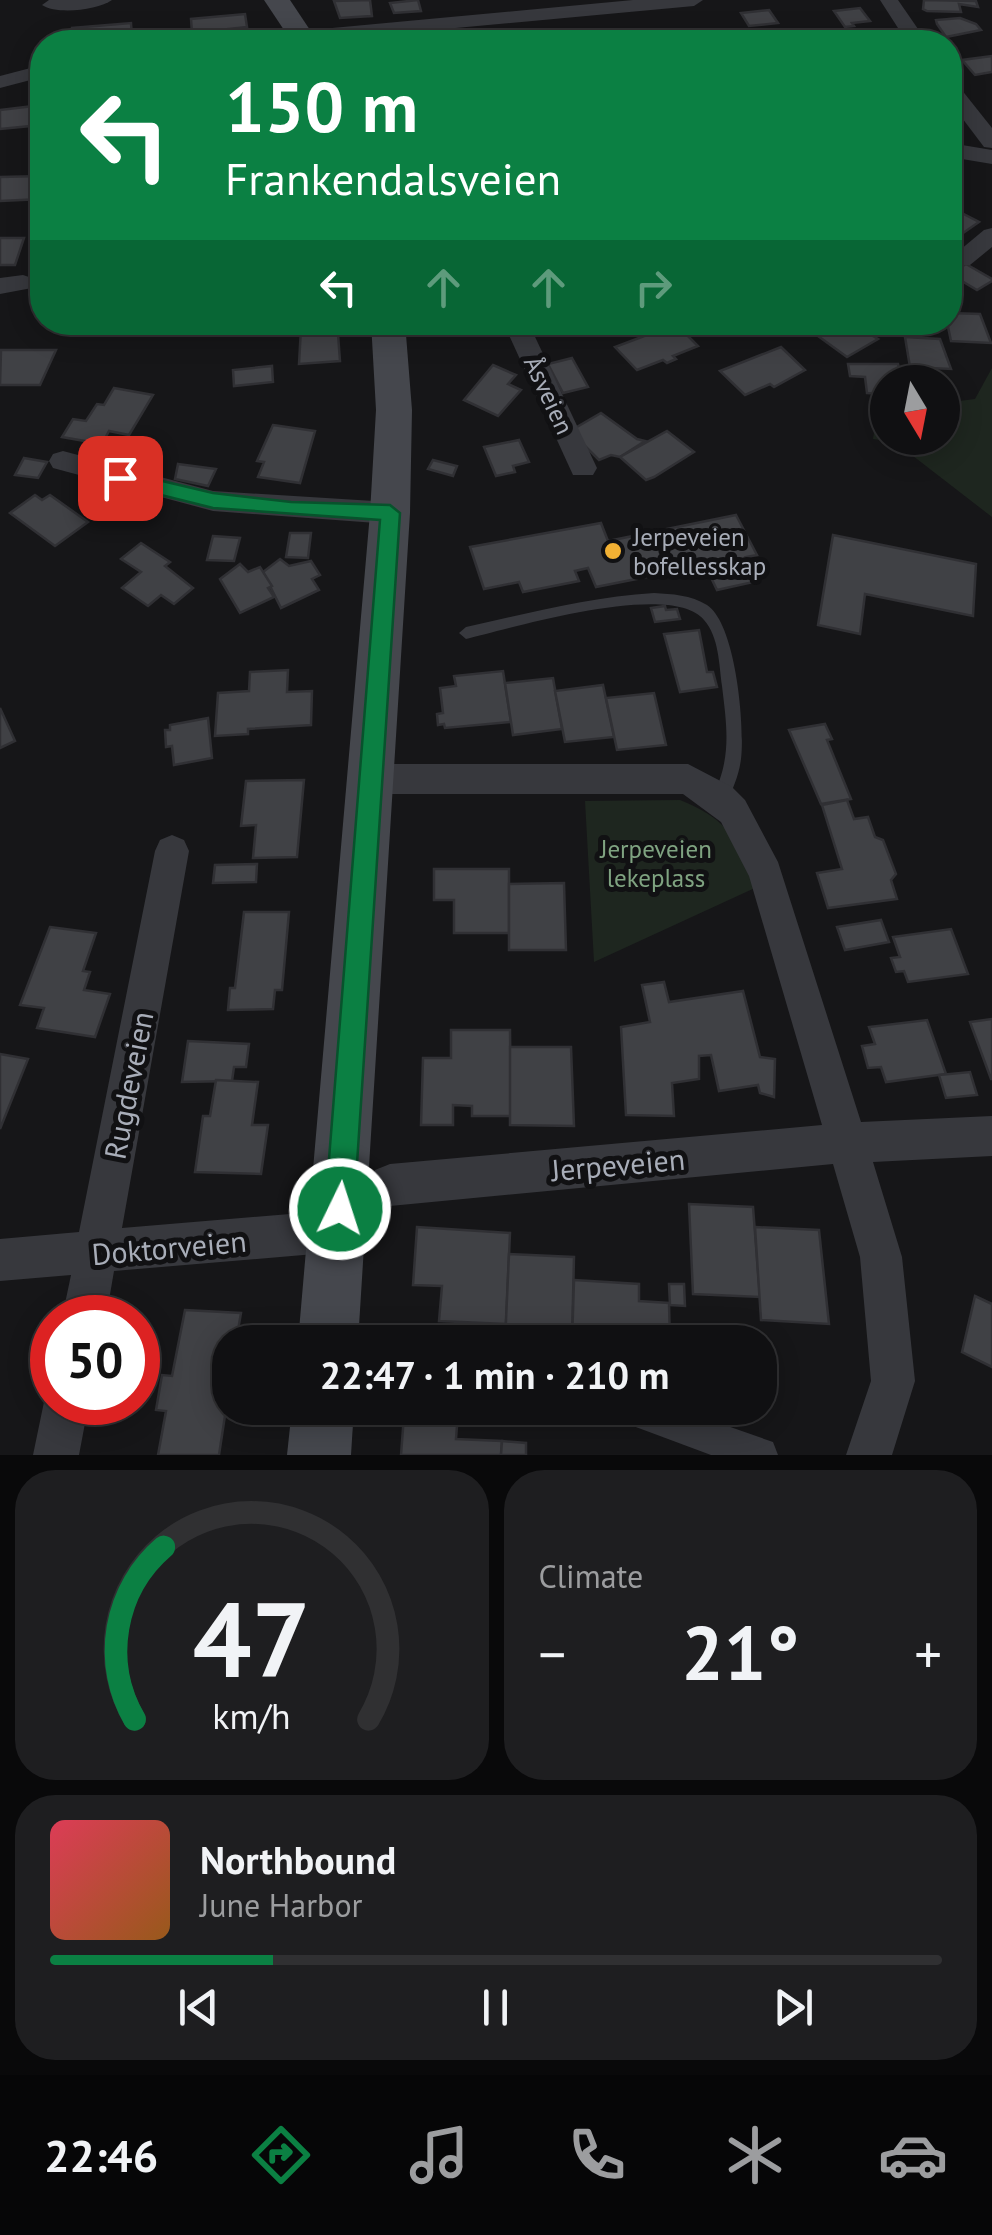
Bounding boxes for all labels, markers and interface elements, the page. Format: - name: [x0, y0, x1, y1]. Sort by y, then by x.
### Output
- text: 150 m: [225, 61, 418, 151]
- icon: left: [60, 70, 190, 200]
- text: Frankendalsveien: [225, 149, 561, 207]
- icon: left: [311, 260, 366, 315]
- icon: ahead: [416, 260, 471, 315]
- icon: ahead: [521, 260, 576, 315]
- icon: right: [626, 260, 681, 315]
- street label: Åsveien: [517, 351, 581, 439]
- north arrow: [870, 365, 960, 455]
- map controls: [870, 365, 960, 455]
- pin: [78, 436, 163, 521]
- icon: arrive: [93, 451, 148, 506]
- place label: Jerpeveien bofellesskap: [632, 521, 766, 582]
- marker: Jerpeveien bofellesskap: [602, 540, 624, 562]
- park label: Jerpeveien lekeplass: [599, 833, 712, 894]
- street label: Rugdeveien: [95, 1008, 161, 1162]
- street label: Jerpeveien: [548, 1139, 686, 1189]
- position arrow: [288, 1157, 392, 1261]
- street label: Doktorveien: [90, 1221, 248, 1273]
- speed limit sign: 50: [30, 1295, 160, 1425]
- text: 22:47 · 1 min · 210 m: [320, 1350, 669, 1399]
- text: Climate: [539, 1555, 643, 1597]
- text: 47: [193, 1571, 311, 1706]
- text: 21°: [681, 1604, 799, 1701]
- text: −: [539, 1618, 566, 1689]
- text: +: [914, 1618, 942, 1689]
- text: km/h: [213, 1693, 291, 1739]
- text: Northbound: [200, 1835, 396, 1884]
- text: June Harbor: [200, 1884, 362, 1926]
- icon: previous: [171, 1980, 226, 2035]
- icon: pause: [468, 1980, 523, 2035]
- icon: next: [766, 1980, 821, 2035]
- icon: directions: [246, 2120, 316, 2190]
- icon: music: [404, 2120, 474, 2190]
- icon: phone: [562, 2120, 632, 2190]
- icon: climate: [720, 2120, 790, 2190]
- icon: car: [878, 2120, 948, 2190]
- text: 22:46: [44, 2126, 158, 2184]

